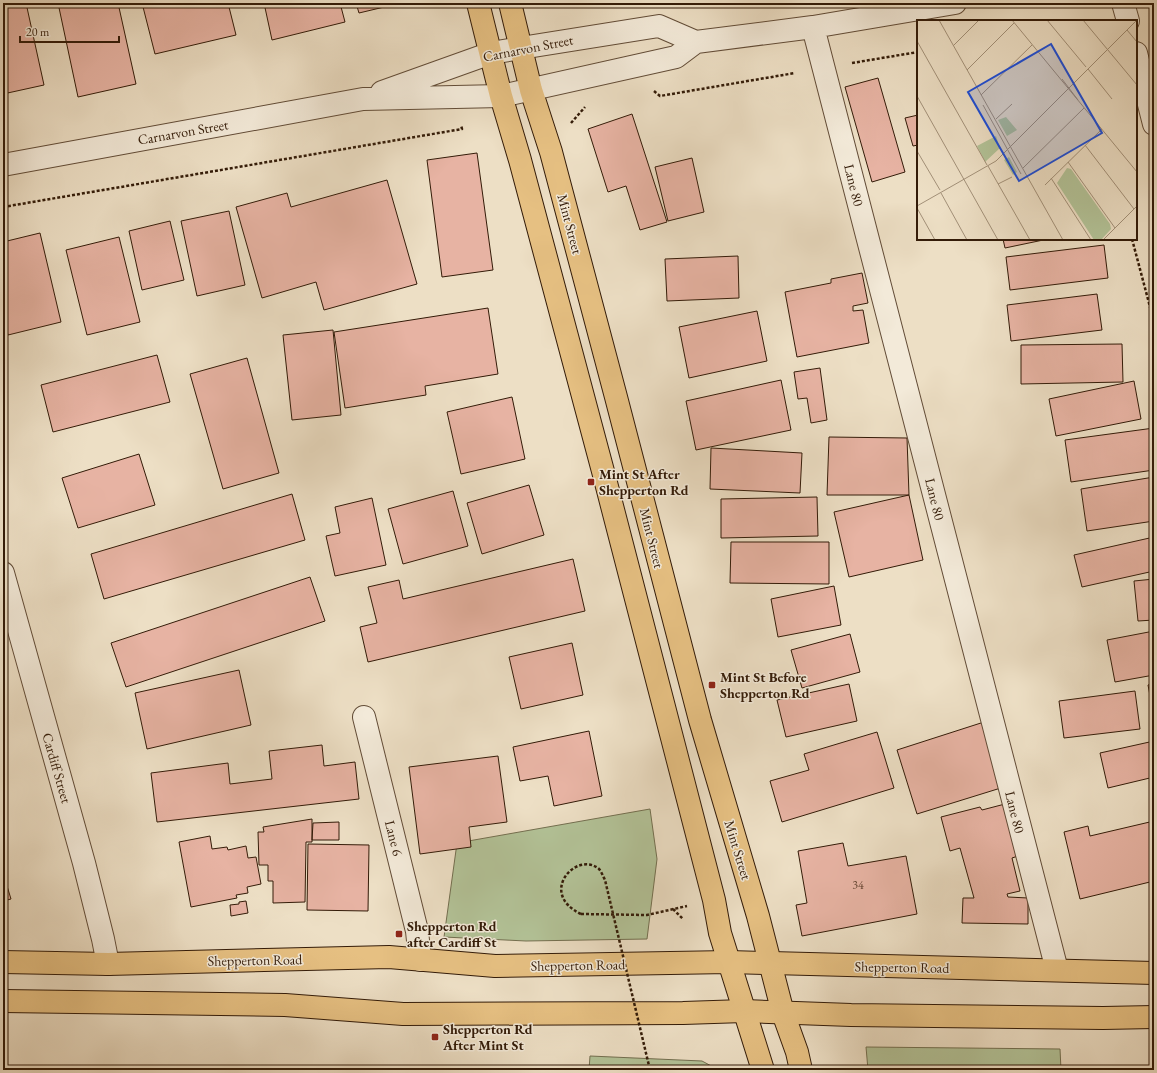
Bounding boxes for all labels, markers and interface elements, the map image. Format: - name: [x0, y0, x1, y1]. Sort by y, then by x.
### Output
- scale bar: [20, 18, 119, 44]
- inset map: [917, 20, 1137, 240]
- text: 20 m: [26, 24, 50, 40]
- street label: Carnarvon Street: [481, 30, 575, 66]
- street label: Carnarvon Street: [136, 115, 230, 149]
- street label: Lane 80: [840, 162, 868, 208]
- street label: Mint Street: [553, 192, 587, 257]
- place label: Mint St After Shepperton Rd: [599, 465, 689, 499]
- street label: Lane 80: [921, 476, 949, 522]
- marker: Mint St After Shepperton Rd: [586, 477, 596, 487]
- street label: Mint Street: [636, 506, 668, 571]
- place label: Mint St Before Shepperton Rd: [720, 668, 810, 702]
- marker: Mint St Before Shepperton Rd: [707, 680, 717, 690]
- street label: Cardiff Street: [38, 731, 76, 806]
- street label: Lane 80: [1001, 789, 1029, 835]
- street label: Lane 6: [381, 818, 407, 858]
- street label: Mint Street: [720, 818, 756, 883]
- house number: 34: [852, 877, 864, 893]
- place label: Shepperton Rd after Cardiff St: [407, 917, 497, 951]
- marker: Shepperton Rd after Cardiff St: [394, 929, 404, 939]
- street label: Shepperton Road: [208, 950, 303, 970]
- street label: Shepperton Road: [531, 955, 626, 975]
- street label: Shepperton Road: [855, 957, 950, 977]
- place label: Shepperton Rd After Mint St: [442, 1020, 533, 1054]
- marker: Shepperton Rd After Mint St: [430, 1032, 440, 1042]

